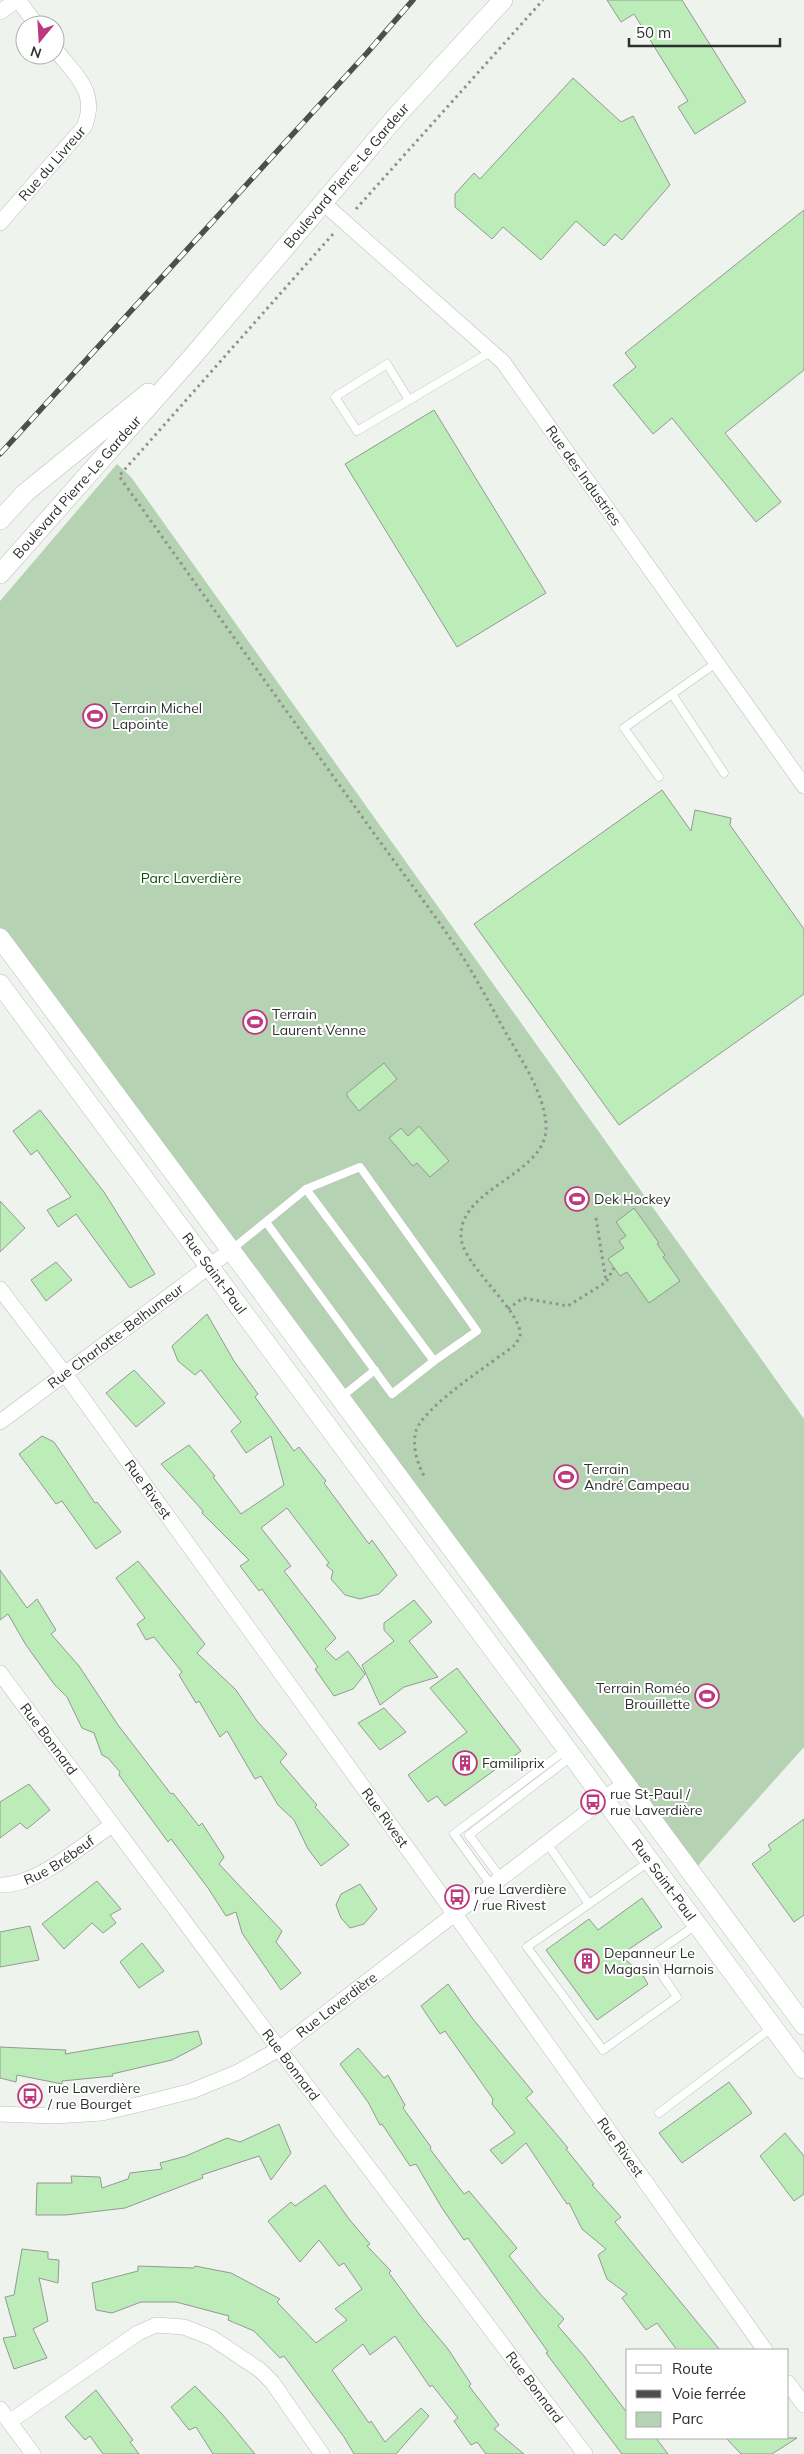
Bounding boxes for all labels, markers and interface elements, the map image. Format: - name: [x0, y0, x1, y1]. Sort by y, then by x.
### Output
- north arrow: [15, 15, 65, 65]
- scale bar: [629, 15, 780, 47]
- text: 50 m: [636, 23, 671, 42]
- text: N: [28, 42, 44, 63]
- street label: Boulevard Pierre-Le Gardeur: [280, 98, 414, 252]
- street label: Rue du Livreur: [14, 122, 90, 205]
- street label: Boulevard Pierre-Le Gardeur: [9, 411, 146, 562]
- street label: Rue des Industries: [542, 422, 625, 529]
- place label: Terrain Michel Lapointe: [112, 699, 202, 733]
- sports icon: Terrain Michel Lapointe: [82, 703, 108, 729]
- park label: Parc Laverdière: [141, 869, 241, 887]
- place label: Terrain Laurent Venne: [272, 1005, 366, 1039]
- sports icon: Terrain Laurent Venne: [242, 1009, 268, 1035]
- sports icon: Dek Hockey: [564, 1186, 590, 1212]
- place label: Dek Hockey: [594, 1190, 671, 1208]
- street label: Rue Saint-Paul: [178, 1229, 250, 1318]
- street label: Rue Charlotte-Belhumeur: [44, 1279, 188, 1392]
- street label: Rue Rivest: [121, 1456, 176, 1522]
- place label: Terrain André Campeau: [584, 1460, 690, 1494]
- sports icon: Terrain André Campeau: [553, 1464, 579, 1490]
- place label: Terrain Roméo Brouillette: [596, 1679, 690, 1713]
- sports icon: Terrain Roméo Brouillette: [694, 1683, 720, 1709]
- street label: Rue Bonnard: [16, 1699, 81, 1778]
- building icon: Familiprix: [452, 1750, 478, 1776]
- place label: Familiprix: [482, 1754, 545, 1772]
- street label: Rue Rivest: [358, 1784, 413, 1851]
- place label: rue St-Paul / rue Laverdière: [610, 1785, 702, 1819]
- bus stop icon: rue St-Paul / rue Laverdière: [580, 1789, 606, 1815]
- street label: Rue Brébeuf: [21, 1831, 98, 1889]
- street label: Rue Saint-Paul: [628, 1835, 700, 1924]
- place label: rue Laverdière / rue Rivest: [473, 1880, 566, 1914]
- bus stop icon: rue Laverdière / rue Rivest: [444, 1884, 470, 1910]
- place label: Depanneur Le Magasin Harnois: [604, 1944, 714, 1978]
- building icon: Depanneur Le Magasin Harnois: [574, 1948, 600, 1974]
- street label: Rue Laverdière: [292, 1968, 380, 2042]
- street label: Rue Bonnard: [258, 2025, 324, 2104]
- place label: rue Laverdière / rue Bourget: [47, 2079, 140, 2113]
- bus stop icon: rue Laverdière / rue Bourget: [17, 2083, 43, 2109]
- street label: Rue Rivest: [593, 2114, 648, 2180]
- street label: Rue Bonnard: [502, 2348, 567, 2426]
- legend: [626, 2349, 789, 2439]
- text: Route: [672, 2359, 713, 2378]
- text: Voie ferrée: [672, 2384, 746, 2403]
- text: Parc: [672, 2409, 703, 2428]

